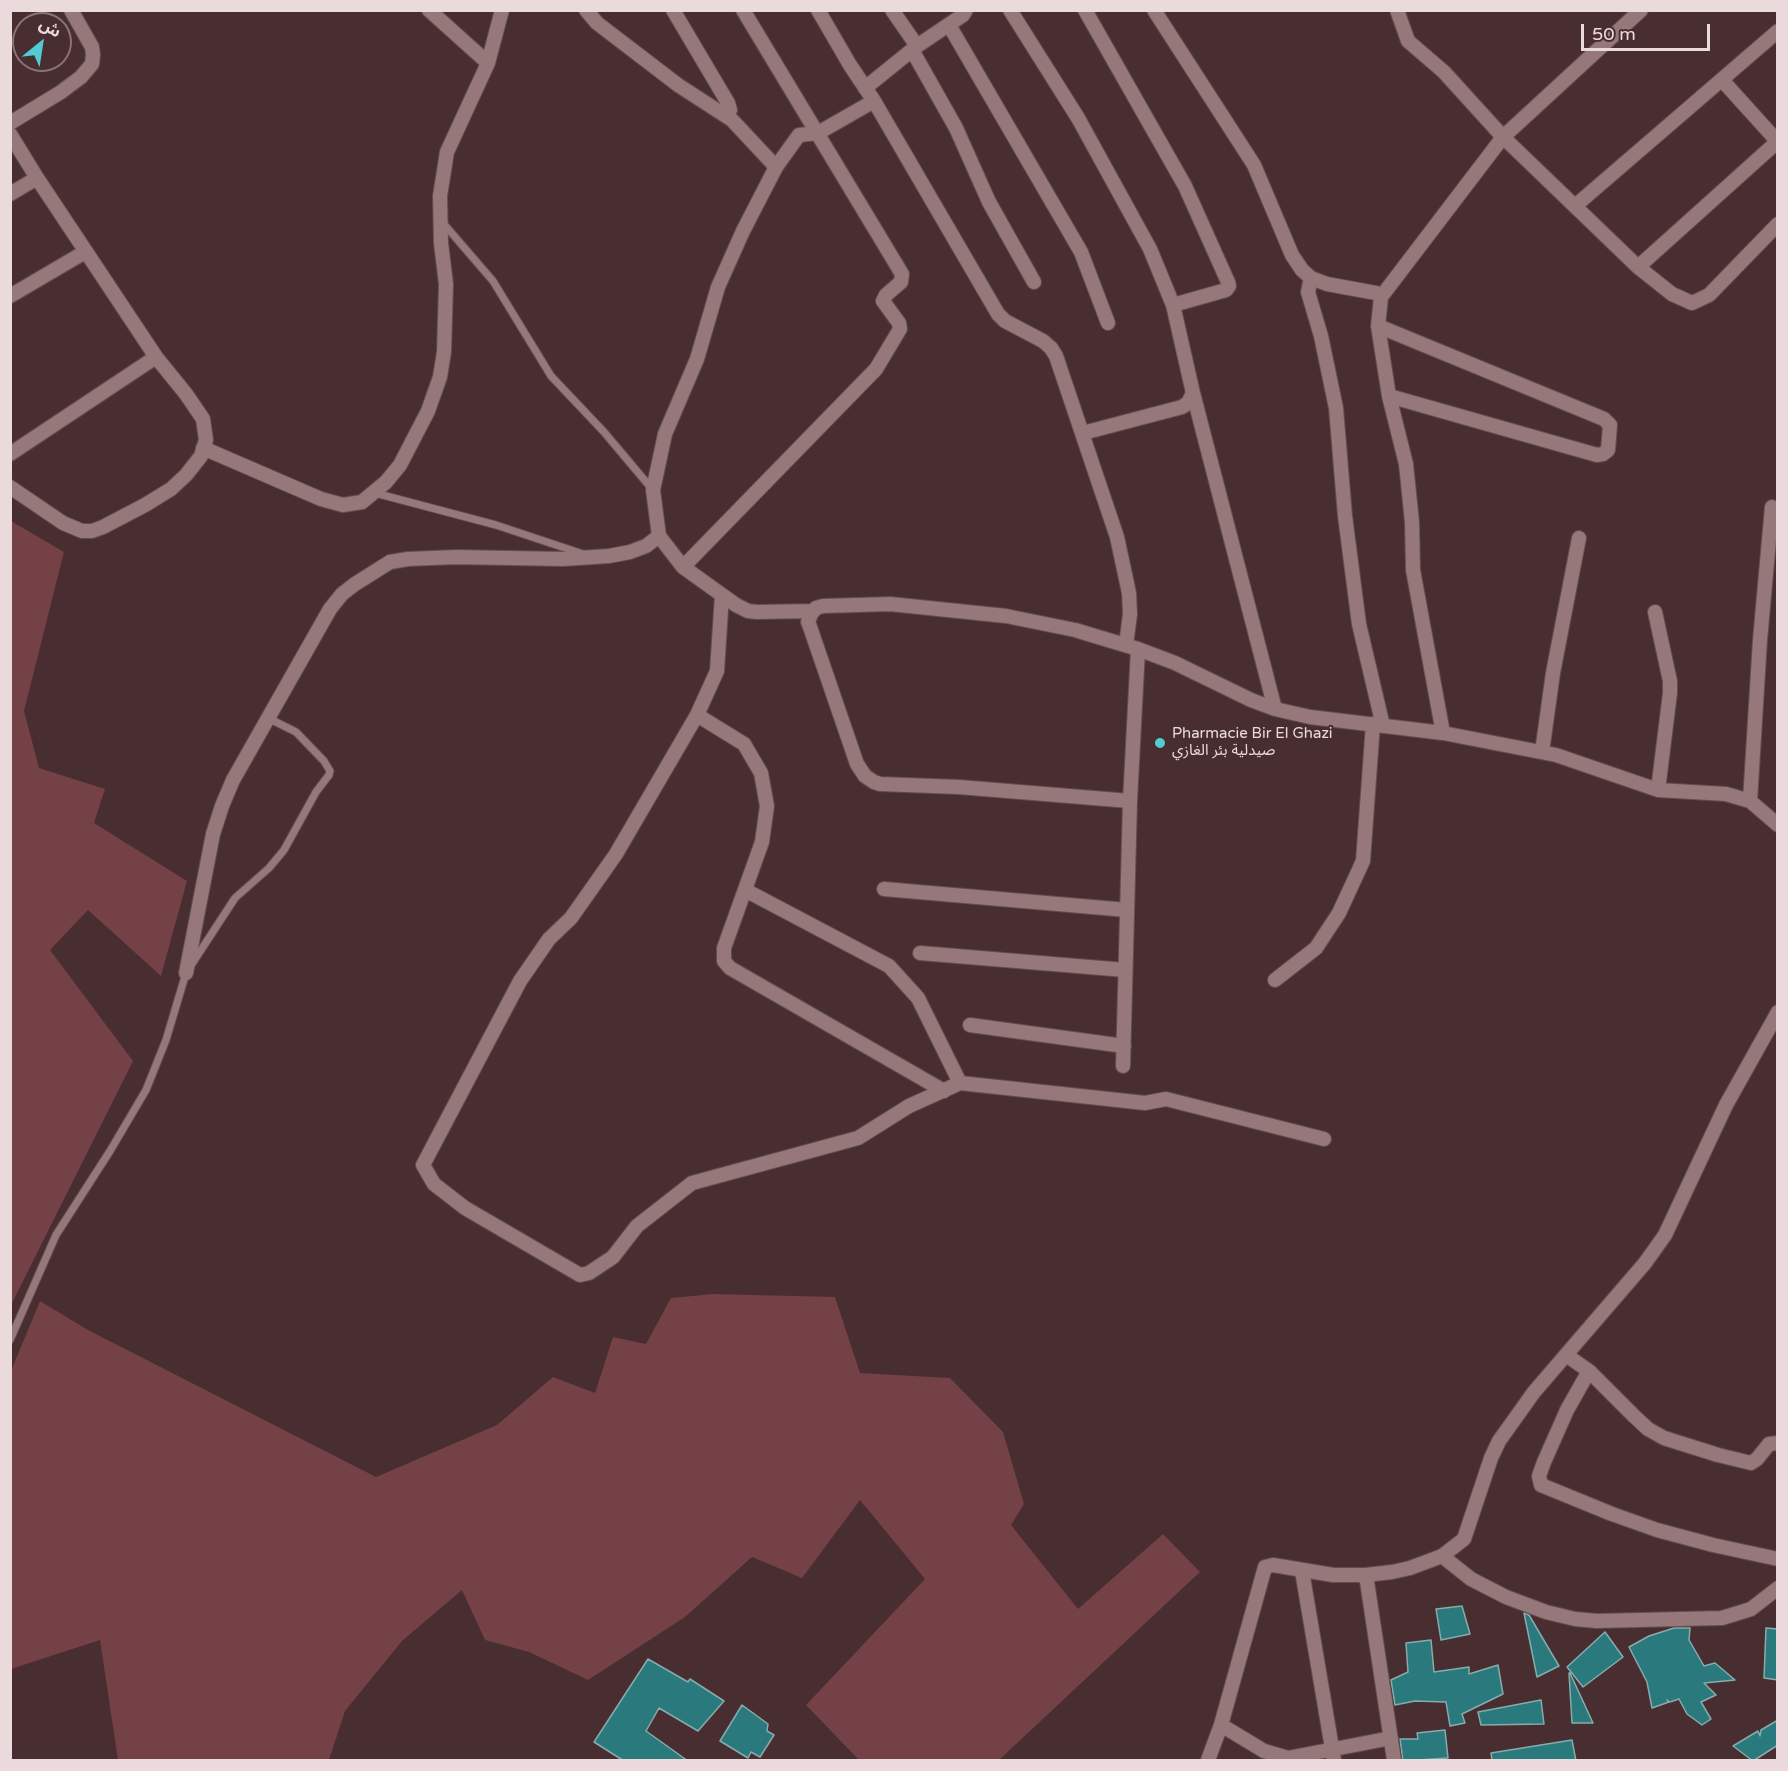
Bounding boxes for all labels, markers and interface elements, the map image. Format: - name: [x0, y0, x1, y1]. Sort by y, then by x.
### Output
- north arrow: [12, 12, 72, 72]
- scale bar: [1584, 12, 1713, 50]
- text: ش: [36, 14, 64, 42]
- text: 50 m: [1592, 23, 1636, 45]
- place label: Pharmacie Bir El Ghazi صيدلية بئر الغازي: [1172, 725, 1333, 760]
- marker: Pharmacie Bir El Ghazi صيدلية بئر الغازي: [1153, 736, 1167, 750]

